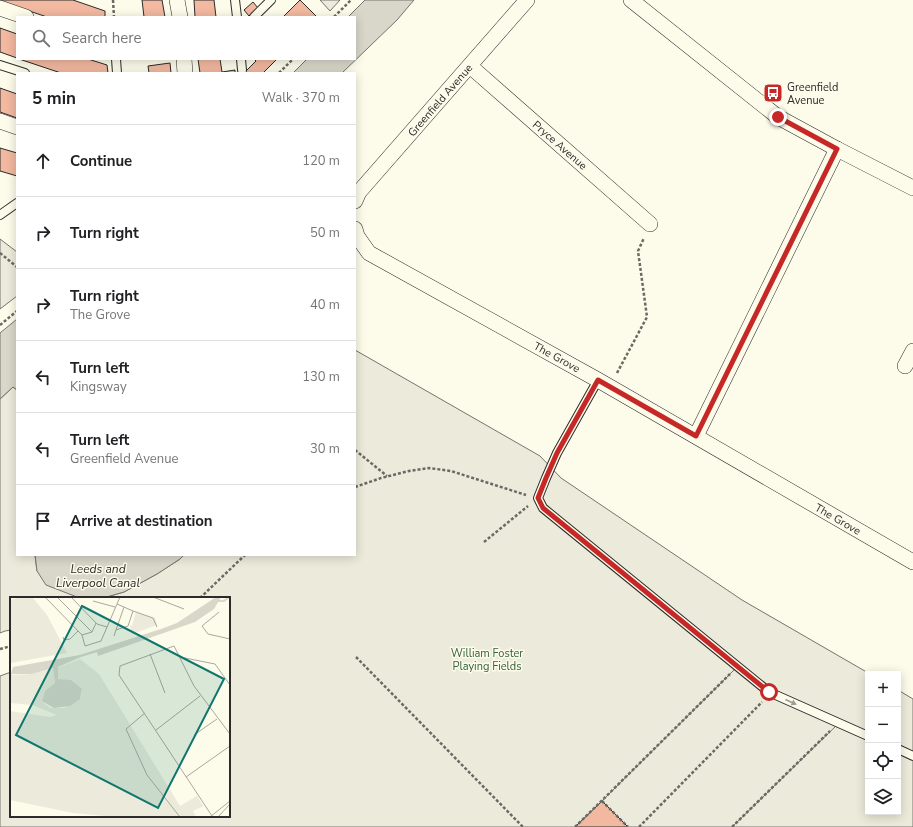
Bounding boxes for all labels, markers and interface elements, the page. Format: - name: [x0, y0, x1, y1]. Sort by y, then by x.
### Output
- search box: [16, 16, 356, 60]
- icon: search: [30, 27, 52, 49]
- text: Search here: [62, 28, 142, 48]
- street label: Greenfield Avenue: [405, 61, 476, 140]
- place label: Greenfield Avenue: [787, 80, 838, 108]
- bus stop icon: Greenfield Avenue: [762, 82, 784, 104]
- text: 5 min: [32, 87, 76, 110]
- text: Walk · 370 m: [262, 89, 340, 107]
- route end: [769, 108, 787, 126]
- street label: Pryce Avenue: [529, 117, 590, 173]
- icon: ahead: [32, 150, 54, 172]
- text: Continue: [70, 151, 132, 171]
- text: 120 m: [302, 152, 340, 170]
- icon: right: [32, 222, 54, 244]
- text: Turn right: [70, 223, 139, 243]
- text: 50 m: [310, 224, 340, 242]
- text: Turn right: [70, 286, 139, 306]
- icon: right: [32, 294, 54, 316]
- text: 40 m: [310, 296, 340, 314]
- text: The Grove: [70, 306, 130, 324]
- street label: The Grove: [531, 339, 583, 376]
- text: Turn left: [70, 358, 129, 378]
- icon: left: [32, 366, 54, 388]
- text: 130 m: [302, 368, 340, 386]
- text: Kingsway: [70, 378, 127, 396]
- text: Turn left: [70, 430, 129, 450]
- icon: left: [32, 438, 54, 460]
- text: 30 m: [310, 440, 340, 458]
- text: Greenfield Avenue: [70, 450, 178, 468]
- street label: The Grove: [812, 500, 864, 539]
- icon: arrive: [32, 510, 54, 532]
- text: Arrive at destination: [70, 511, 213, 531]
- water label: Leeds and Liverpool Canal: [56, 561, 140, 591]
- inset map: [10, 597, 230, 817]
- park label: William Foster Playing Fields: [451, 646, 523, 674]
- map controls: [865, 671, 901, 815]
- button: +: [865, 671, 901, 707]
- route start: [760, 683, 778, 701]
- one-way arrow: [785, 699, 797, 705]
- button: −: [865, 707, 901, 743]
- button: locate: [865, 743, 901, 779]
- button: layers: [865, 779, 901, 815]

